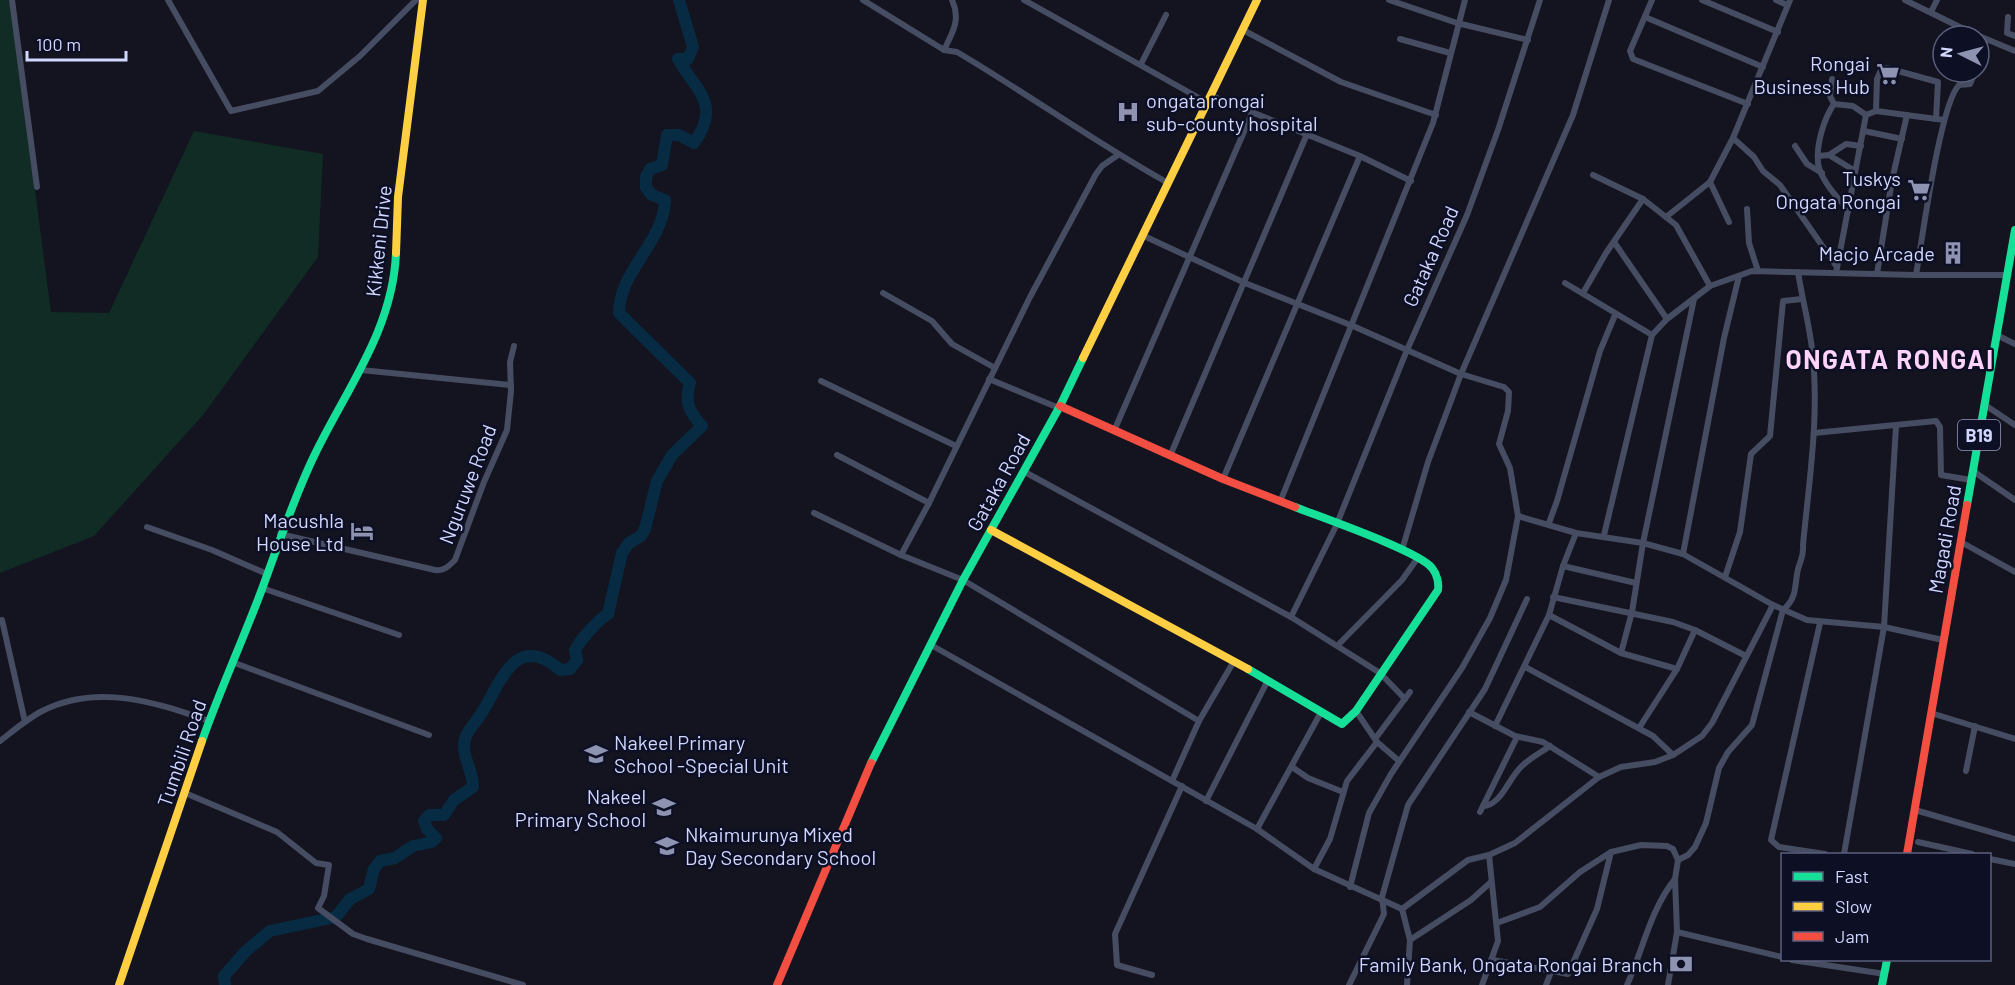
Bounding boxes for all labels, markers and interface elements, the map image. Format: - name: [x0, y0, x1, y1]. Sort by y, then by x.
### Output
- scale bar: [27, 24, 126, 62]
- north arrow: [1931, 24, 1991, 84]
- text: 100 m: [36, 33, 81, 55]
- text: N: [1936, 46, 1956, 59]
- place label: Rongai Business Hub: [1754, 51, 1870, 98]
- supermarket icon: Rongai Business Hub: [1875, 61, 1901, 87]
- place label: ongata rongai sub-county hospital: [1146, 88, 1318, 135]
- hospital icon: ongata rongai sub-county hospital: [1115, 99, 1141, 125]
- place label: Tuskys Ongata Rongai: [1776, 166, 1901, 213]
- supermarket icon: Tuskys Ongata Rongai: [1906, 177, 1932, 203]
- street label: Kikkeni Drive: [360, 184, 396, 298]
- street label: Gataka Road: [1397, 202, 1463, 310]
- building icon: Macjo Arcade: [1940, 240, 1966, 266]
- place label: Macjo Arcade: [1819, 241, 1935, 265]
- district label: ONGATA RONGAI: [1785, 343, 1995, 374]
- road number: B19: [1958, 420, 2000, 450]
- street label: Nguruwe Road: [433, 421, 501, 547]
- street label: Gataka Road: [961, 429, 1035, 535]
- street label: Magadi Road: [1923, 483, 1965, 595]
- place label: Macushla House Ltd: [256, 508, 344, 555]
- hotel icon: Macushla House Ltd: [349, 518, 375, 544]
- street label: Tumbili Road: [151, 696, 211, 810]
- place label: Nakeel Primary School -Special Unit: [614, 730, 789, 777]
- school or university icon: Nakeel Primary School -Special Unit: [583, 741, 609, 767]
- place label: Nakeel Primary School: [515, 784, 646, 831]
- school or university icon: Nakeel Primary School: [651, 794, 677, 820]
- place label: Nkaimurunya Mixed Day Secondary School: [685, 822, 876, 869]
- school or university icon: Nkaimurunya Mixed Day Secondary School: [654, 833, 680, 859]
- legend: [1781, 853, 1991, 961]
- text: Fast: [1835, 865, 1869, 887]
- text: Slow: [1835, 895, 1872, 917]
- text: Jam: [1835, 925, 1869, 947]
- bank icon: Family Bank, Ongata Rongai Branch: [1668, 951, 1694, 977]
- place label: Family Bank, Ongata Rongai Branch: [1359, 952, 1663, 976]

